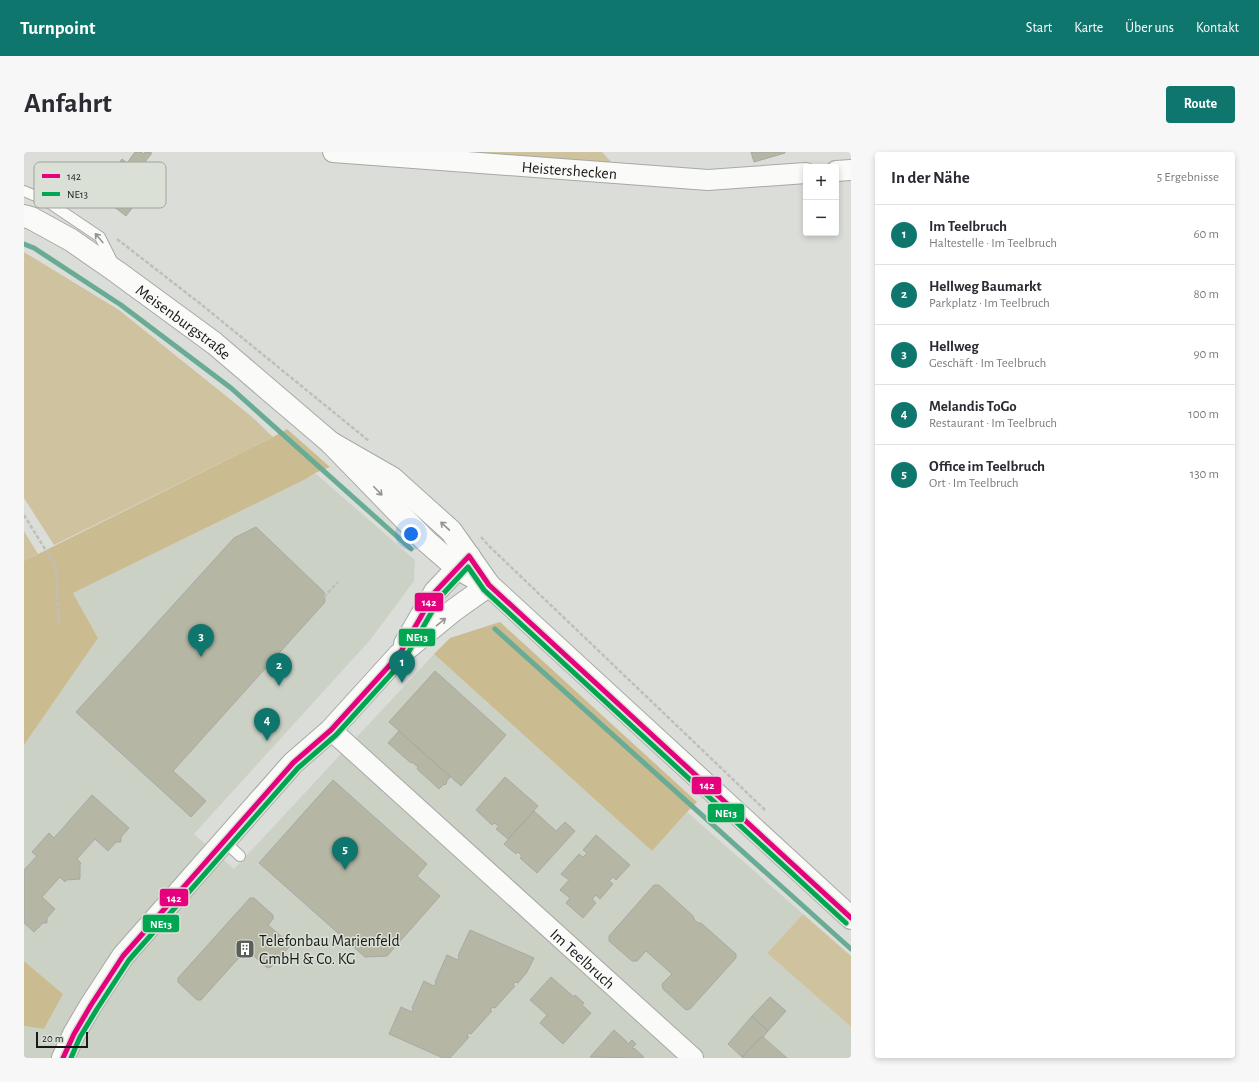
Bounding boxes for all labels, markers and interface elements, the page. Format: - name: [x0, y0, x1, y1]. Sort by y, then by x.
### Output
- text: Turnpoint: [20, 19, 95, 38]
- text: Start: [1026, 21, 1052, 35]
- text: Karte: [1074, 21, 1103, 35]
- text: Über uns: [1125, 21, 1174, 35]
- text: Kontakt: [1196, 21, 1239, 35]
- button: Route: [1166, 86, 1235, 123]
- text: Anfahrt: [24, 90, 112, 118]
- street label: Heistershecken: [521, 159, 618, 182]
- legend: [34, 162, 166, 208]
- map controls: [803, 164, 839, 236]
- button: +: [803, 164, 839, 200]
- text: In der Nähe: [891, 169, 970, 186]
- text: 142: [67, 171, 81, 182]
- text: 5 Ergebnisse: [1157, 171, 1219, 184]
- text: NE13: [67, 189, 89, 200]
- button: −: [803, 200, 839, 236]
- text: Im Teelbruch: [929, 219, 1007, 234]
- text: 1: [902, 228, 906, 241]
- text: 60 m: [1193, 228, 1219, 241]
- one-way arrow: [95, 233, 103, 244]
- text: Haltestelle · Im Teelbruch: [929, 237, 1057, 250]
- text: Hellweg Baumarkt: [929, 279, 1042, 294]
- street label: Meisenburgstraße: [133, 282, 234, 363]
- text: 2: [901, 288, 907, 301]
- text: 80 m: [1193, 288, 1219, 301]
- text: Parkplatz · Im Teelbruch: [929, 297, 1050, 310]
- text: Hellweg: [929, 339, 979, 354]
- text: 3: [901, 348, 907, 361]
- text: 90 m: [1193, 348, 1219, 361]
- text: Geschäft · Im Teelbruch: [929, 357, 1046, 370]
- text: Melandis ToGo: [929, 399, 1017, 414]
- text: 4: [901, 408, 907, 421]
- text: 100 m: [1188, 408, 1219, 421]
- text: Restaurant · Im Teelbruch: [929, 417, 1057, 430]
- text: Office im Teelbruch: [929, 459, 1045, 474]
- text: 5: [901, 468, 907, 481]
- text: 130 m: [1190, 468, 1219, 481]
- text: Ort · Im Teelbruch: [929, 477, 1019, 490]
- one-way arrow: [373, 486, 383, 496]
- one-way arrow: [440, 522, 450, 531]
- your location: [401, 524, 421, 544]
- line badge: 142: [414, 592, 444, 612]
- text: 142: [422, 597, 436, 608]
- one-way arrow: [435, 617, 446, 626]
- pin: 3: [188, 624, 214, 657]
- line badge: NE13: [398, 628, 436, 647]
- text: NE13: [406, 632, 428, 643]
- pin: 1: [389, 650, 415, 683]
- pin: 2: [266, 653, 292, 686]
- pin: 4: [254, 708, 280, 741]
- line badge: 142: [691, 776, 722, 795]
- text: 142: [700, 780, 714, 791]
- line badge: NE13: [707, 803, 745, 823]
- text: NE13: [715, 808, 737, 819]
- pin: 5: [332, 837, 358, 870]
- line badge: 142: [159, 888, 189, 907]
- text: 142: [167, 893, 181, 904]
- line badge: NE13: [142, 914, 180, 933]
- text: NE13: [150, 919, 172, 930]
- street label: Im Teelbruch: [547, 926, 618, 992]
- place label: Telefonbau Marienfeld GmbH & Co. KG: [259, 933, 400, 967]
- building icon: Telefonbau Marienfeld GmbH & Co. KG: [234, 938, 256, 960]
- scale bar: [36, 1030, 88, 1049]
- text: 20 m: [42, 1033, 63, 1044]

